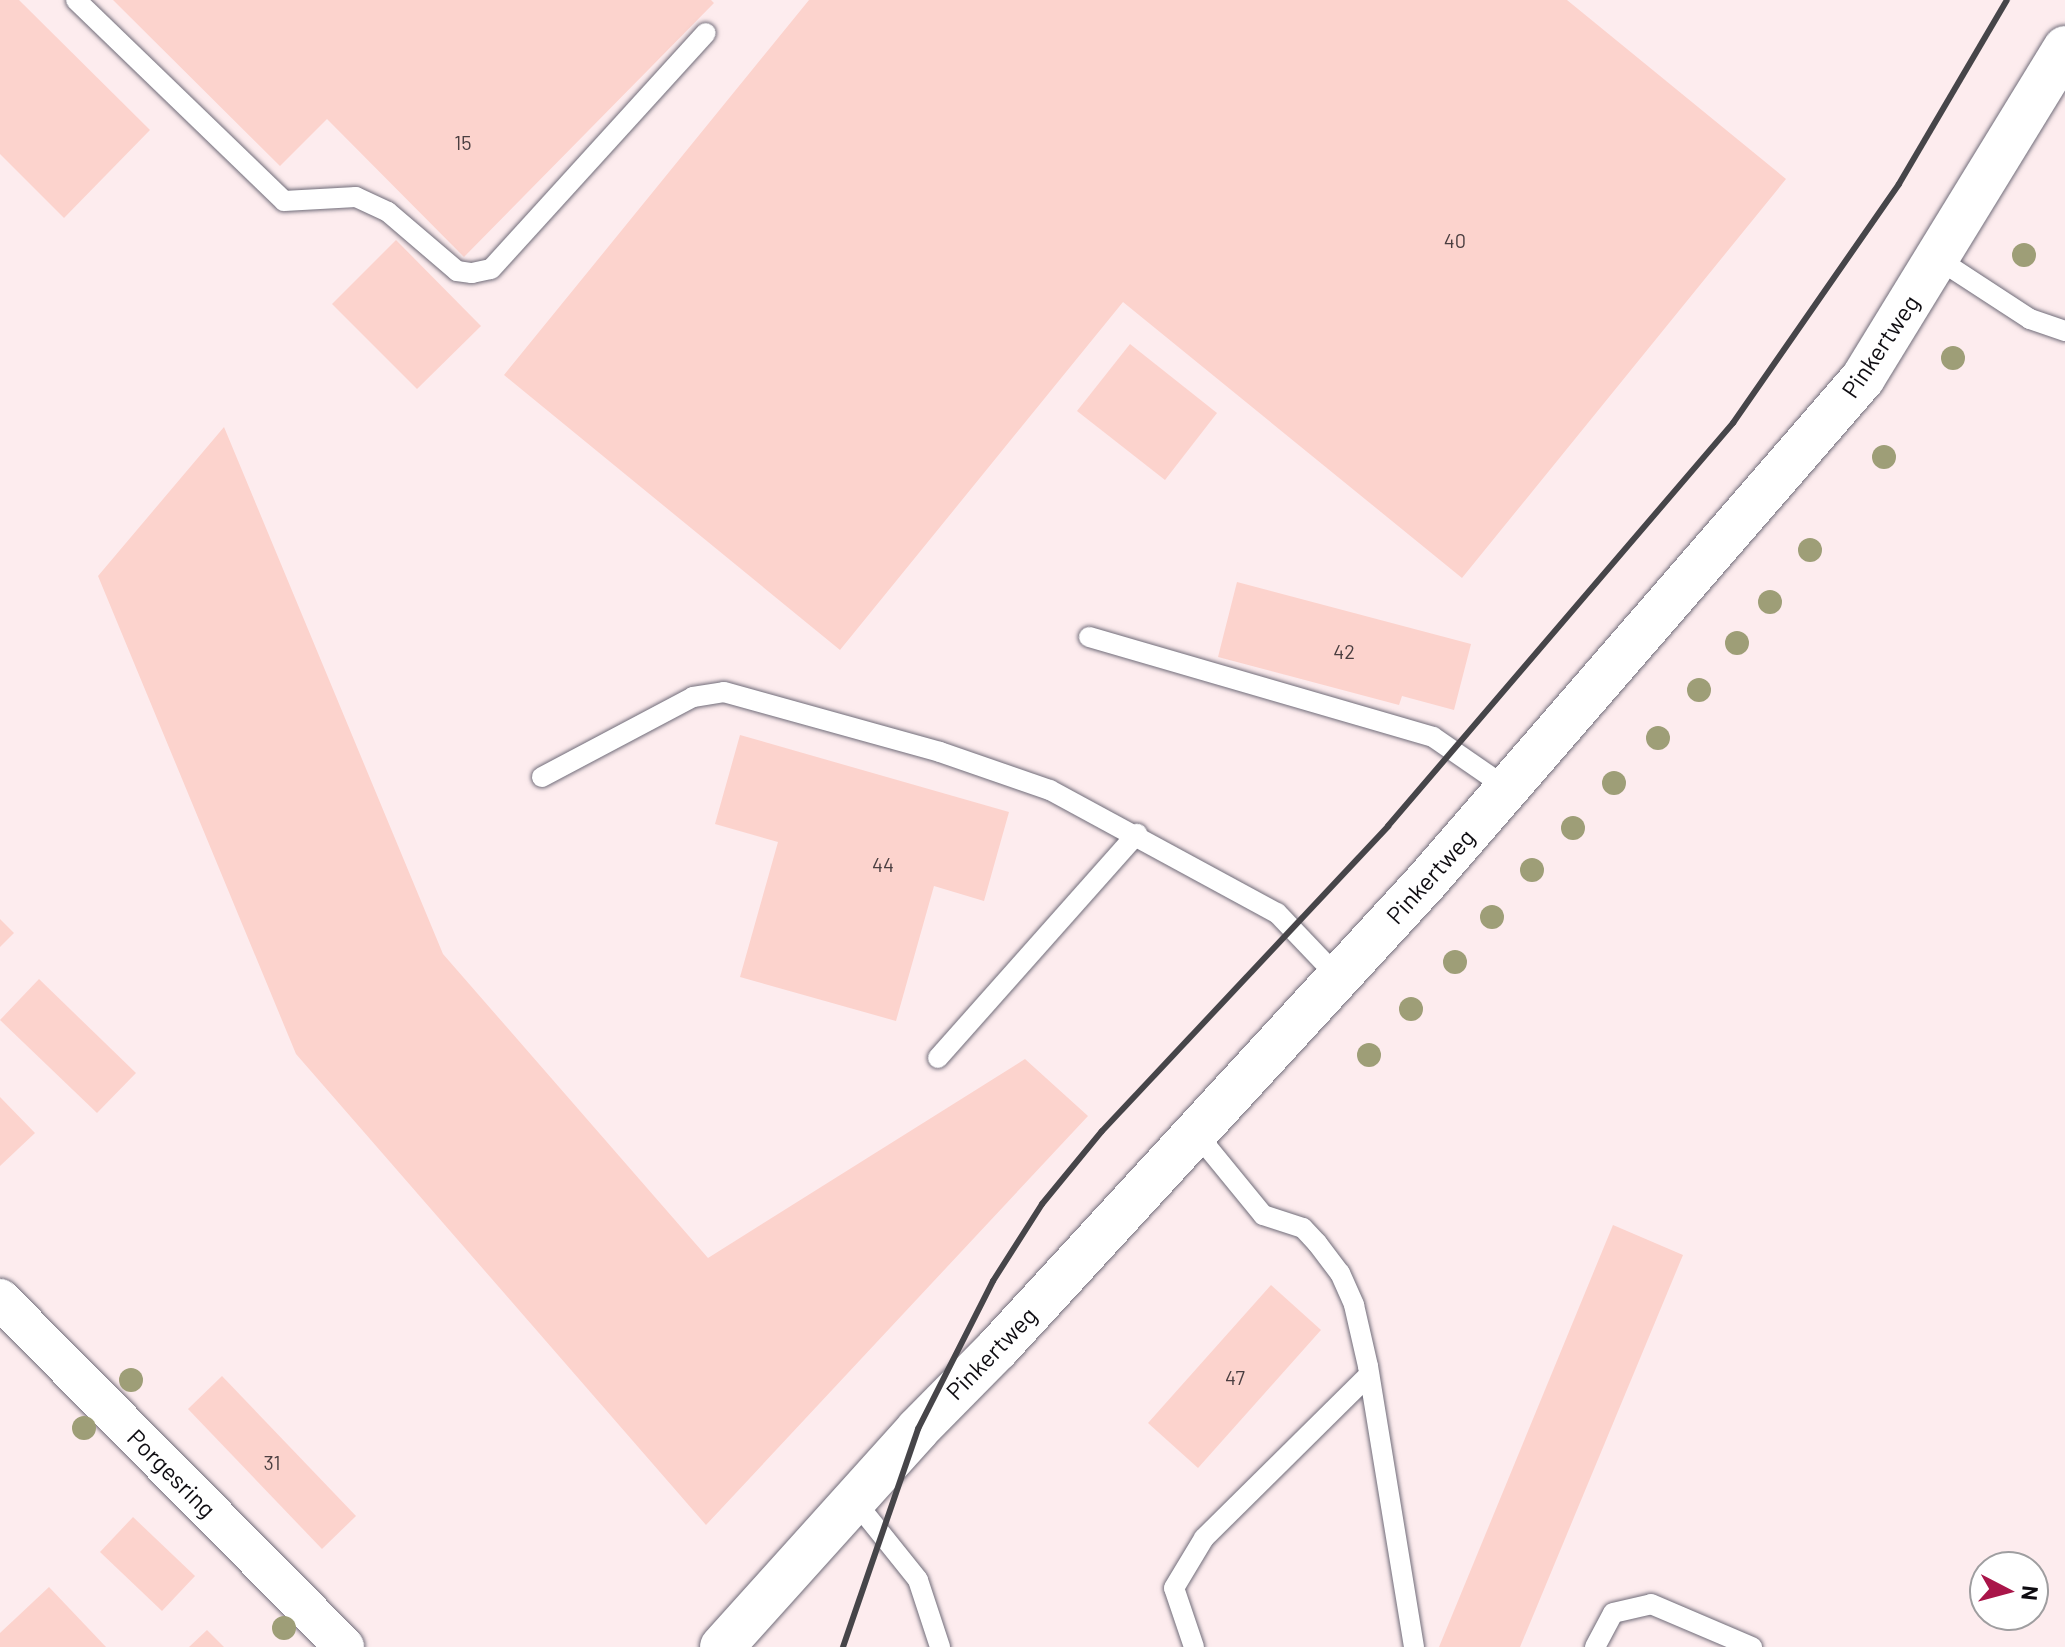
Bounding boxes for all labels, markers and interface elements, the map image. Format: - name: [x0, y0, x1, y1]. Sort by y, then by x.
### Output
- house number: 15: [454, 130, 472, 154]
- house number: 40: [1444, 228, 1466, 252]
- street label: Pinkertweg: [1835, 289, 1925, 403]
- house number: 42: [1333, 639, 1355, 663]
- street label: Pinkertweg: [1380, 823, 1480, 929]
- house number: 44: [872, 852, 894, 876]
- street label: Pinkertweg: [940, 1301, 1042, 1405]
- house number: 47: [1225, 1365, 1245, 1389]
- street label: Porgesring: [122, 1423, 222, 1523]
- house number: 31: [263, 1450, 281, 1474]
- north arrow: [1969, 1551, 2049, 1631]
- text: N: [2017, 1585, 2045, 1602]

